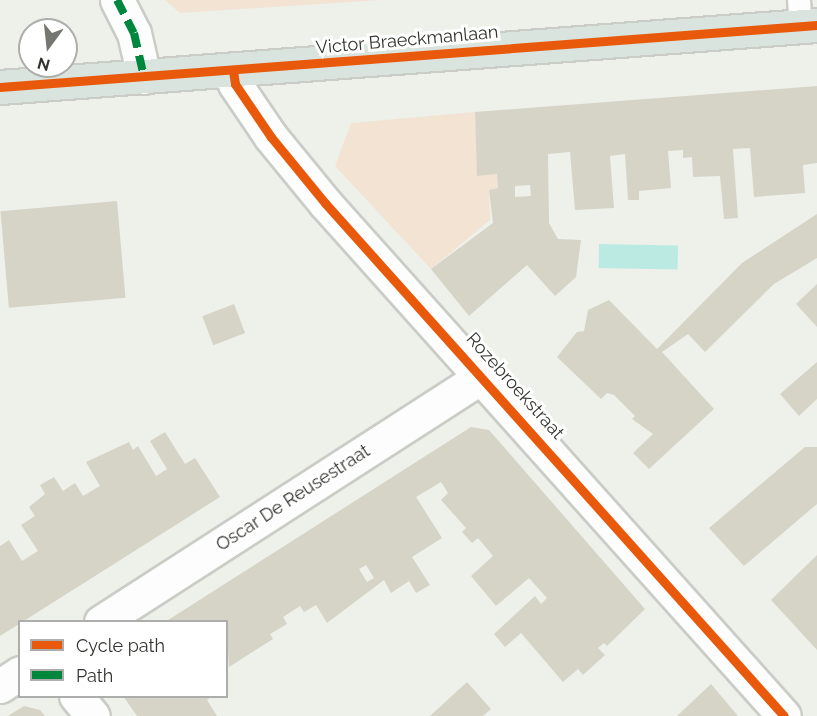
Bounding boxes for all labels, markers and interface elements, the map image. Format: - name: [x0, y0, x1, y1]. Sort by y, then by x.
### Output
- north arrow: [18, 18, 78, 78]
- street label: Victor Braeckmanlaan: [315, 21, 499, 59]
- text: N: [35, 53, 52, 75]
- street label: Rozebroekstraat: [462, 328, 568, 444]
- street label: Oscar De Reusestraat: [212, 440, 374, 556]
- legend: [18, 620, 228, 698]
- text: Cycle path: [76, 635, 165, 656]
- text: Path: [76, 665, 113, 686]

